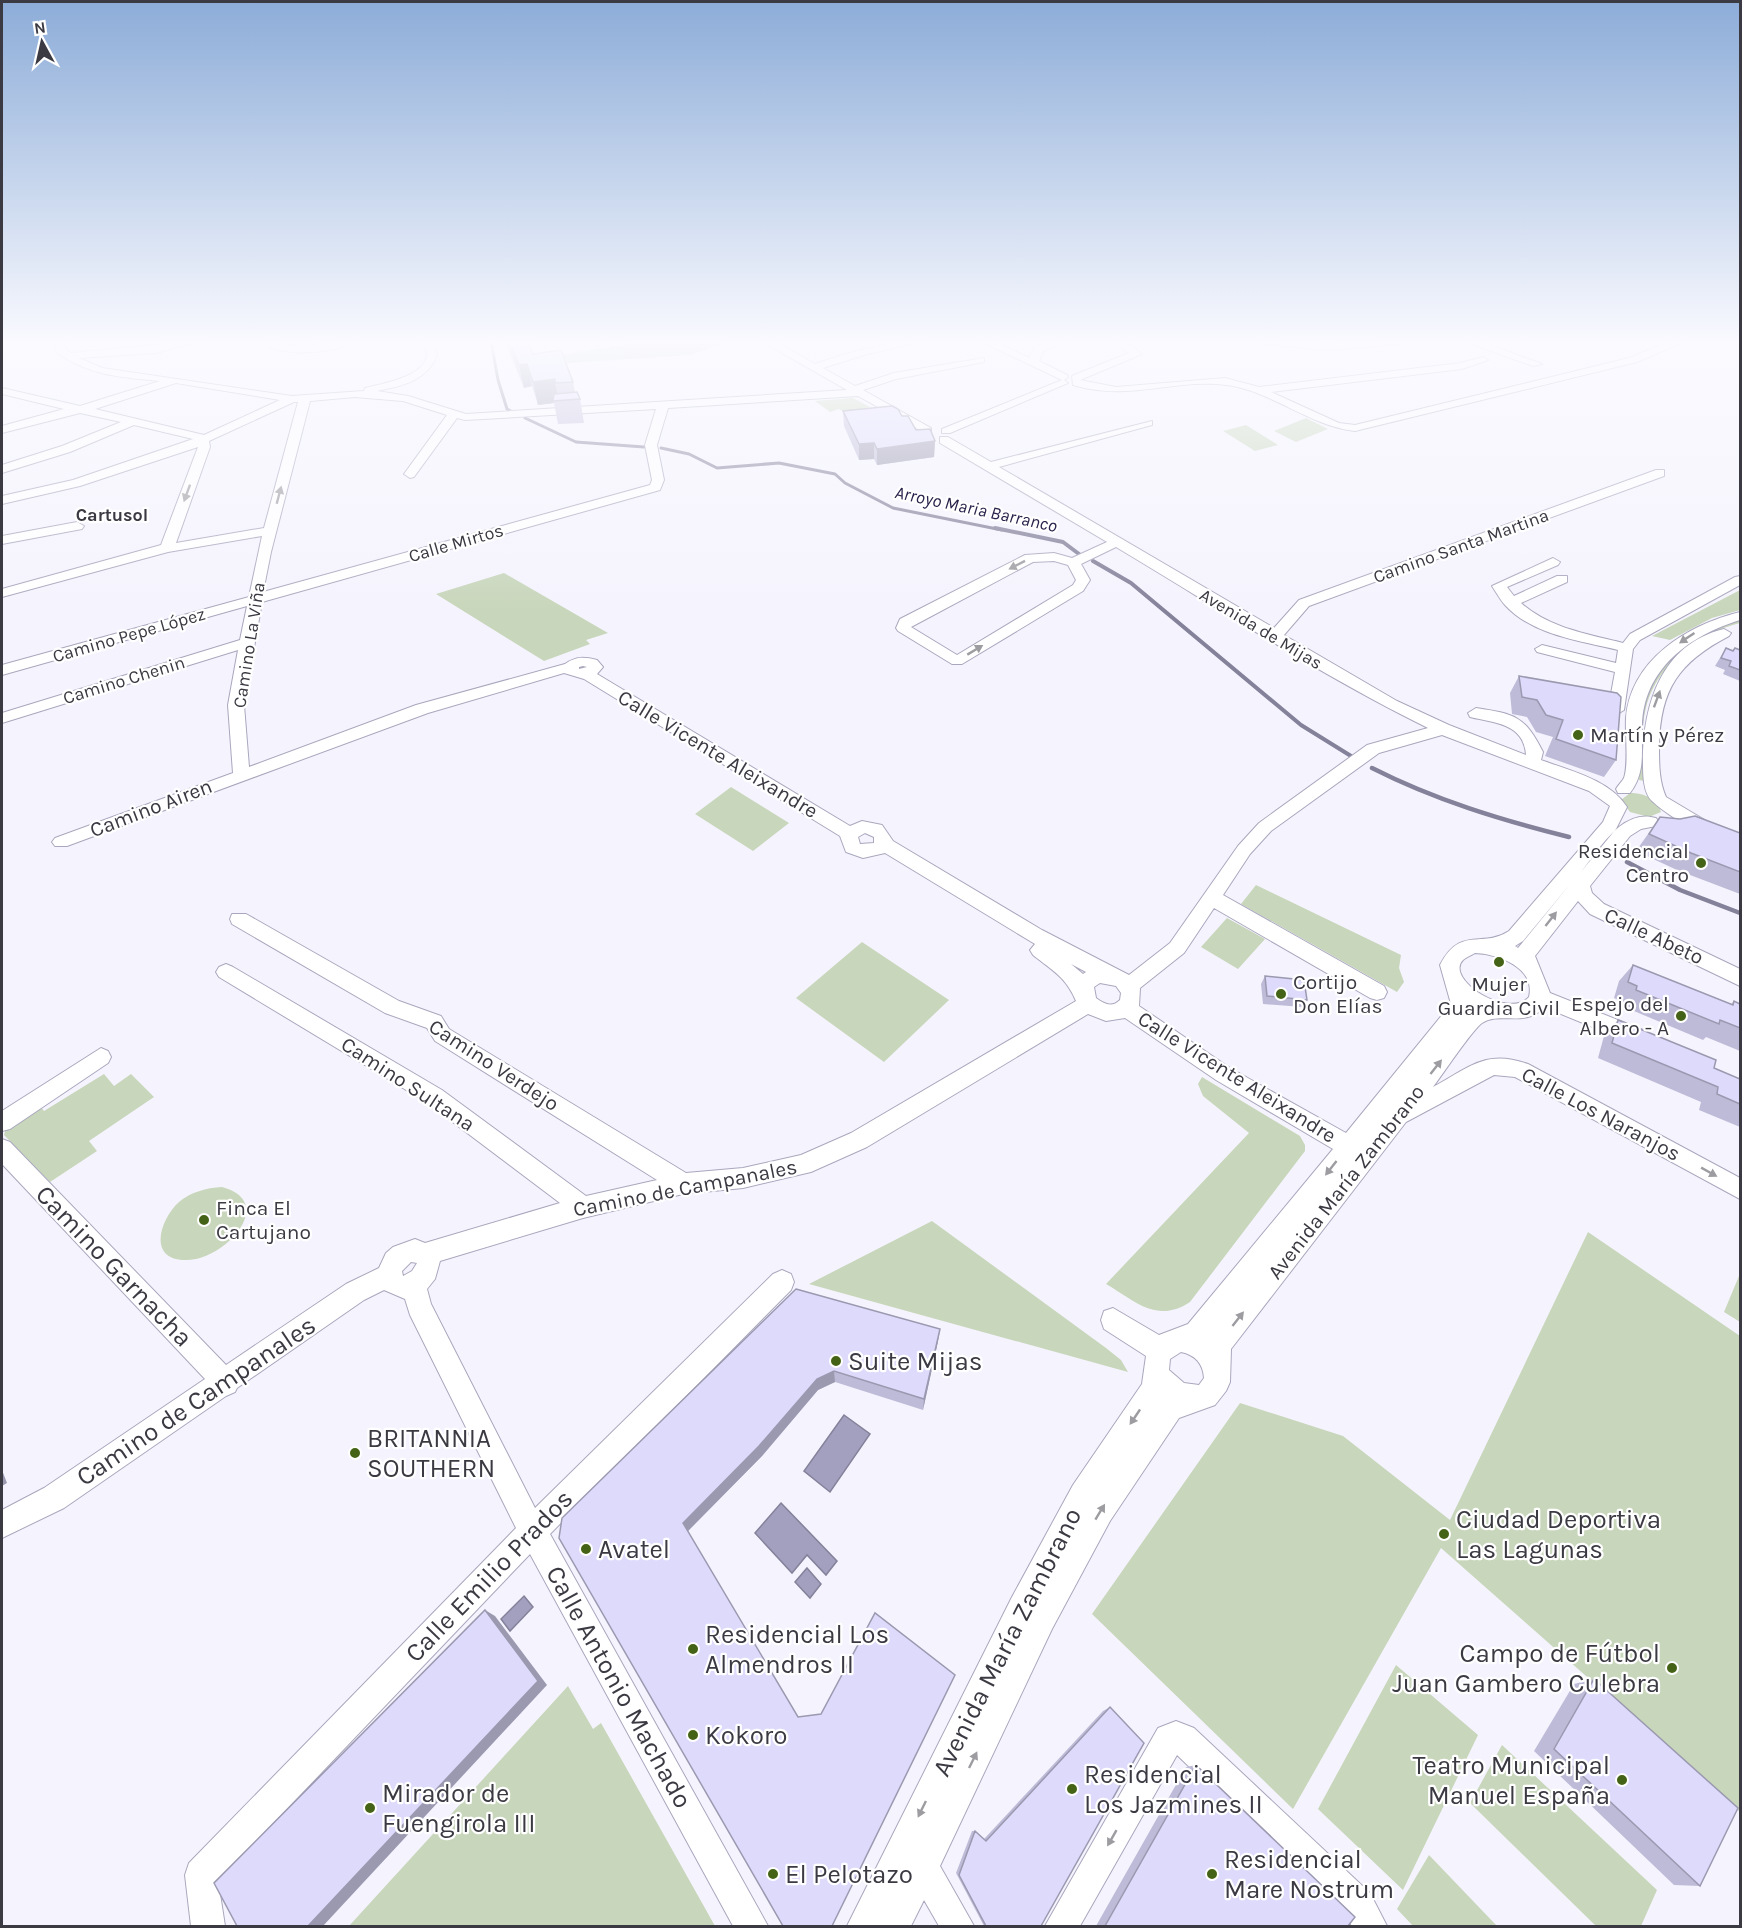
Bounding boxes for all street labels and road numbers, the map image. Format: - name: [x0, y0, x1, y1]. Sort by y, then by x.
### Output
- street label: Camino Santa Martina: [1370, 504, 1552, 588]
- street label: Calle Mirtos: [406, 519, 506, 567]
- street label: Camino La Viña: [228, 581, 270, 709]
- street label: Avenida de Mijas: [1196, 584, 1326, 674]
- street label: Camino Pepe López: [50, 603, 208, 667]
- street label: Camino Chenin: [60, 651, 188, 709]
- street label: Calle Vicente Aleixandre: [614, 685, 822, 823]
- street label: Camino Airen: [87, 774, 215, 842]
- street label: Calle Abeto: [1601, 903, 1707, 969]
- street label: Calle Vicente Aleixandre: [1134, 1006, 1340, 1148]
- street label: Camino Verdejo: [424, 1014, 564, 1116]
- street label: Camino Sultana: [337, 1032, 479, 1136]
- street label: Calle Los Naranjos: [1518, 1062, 1684, 1166]
- street label: Avenida María Zambrano: [1263, 1080, 1429, 1284]
- street label: Camino de Campanales: [571, 1155, 799, 1221]
- street label: Camino Garnacha: [29, 1179, 199, 1353]
- street label: Camino de Campanales: [71, 1309, 321, 1493]
- street label: Calle Emilio Prados: [399, 1483, 579, 1669]
- street label: Avenida María Zambrano: [926, 1503, 1088, 1781]
- street label: Calle Antonio Machado: [539, 1560, 699, 1814]

